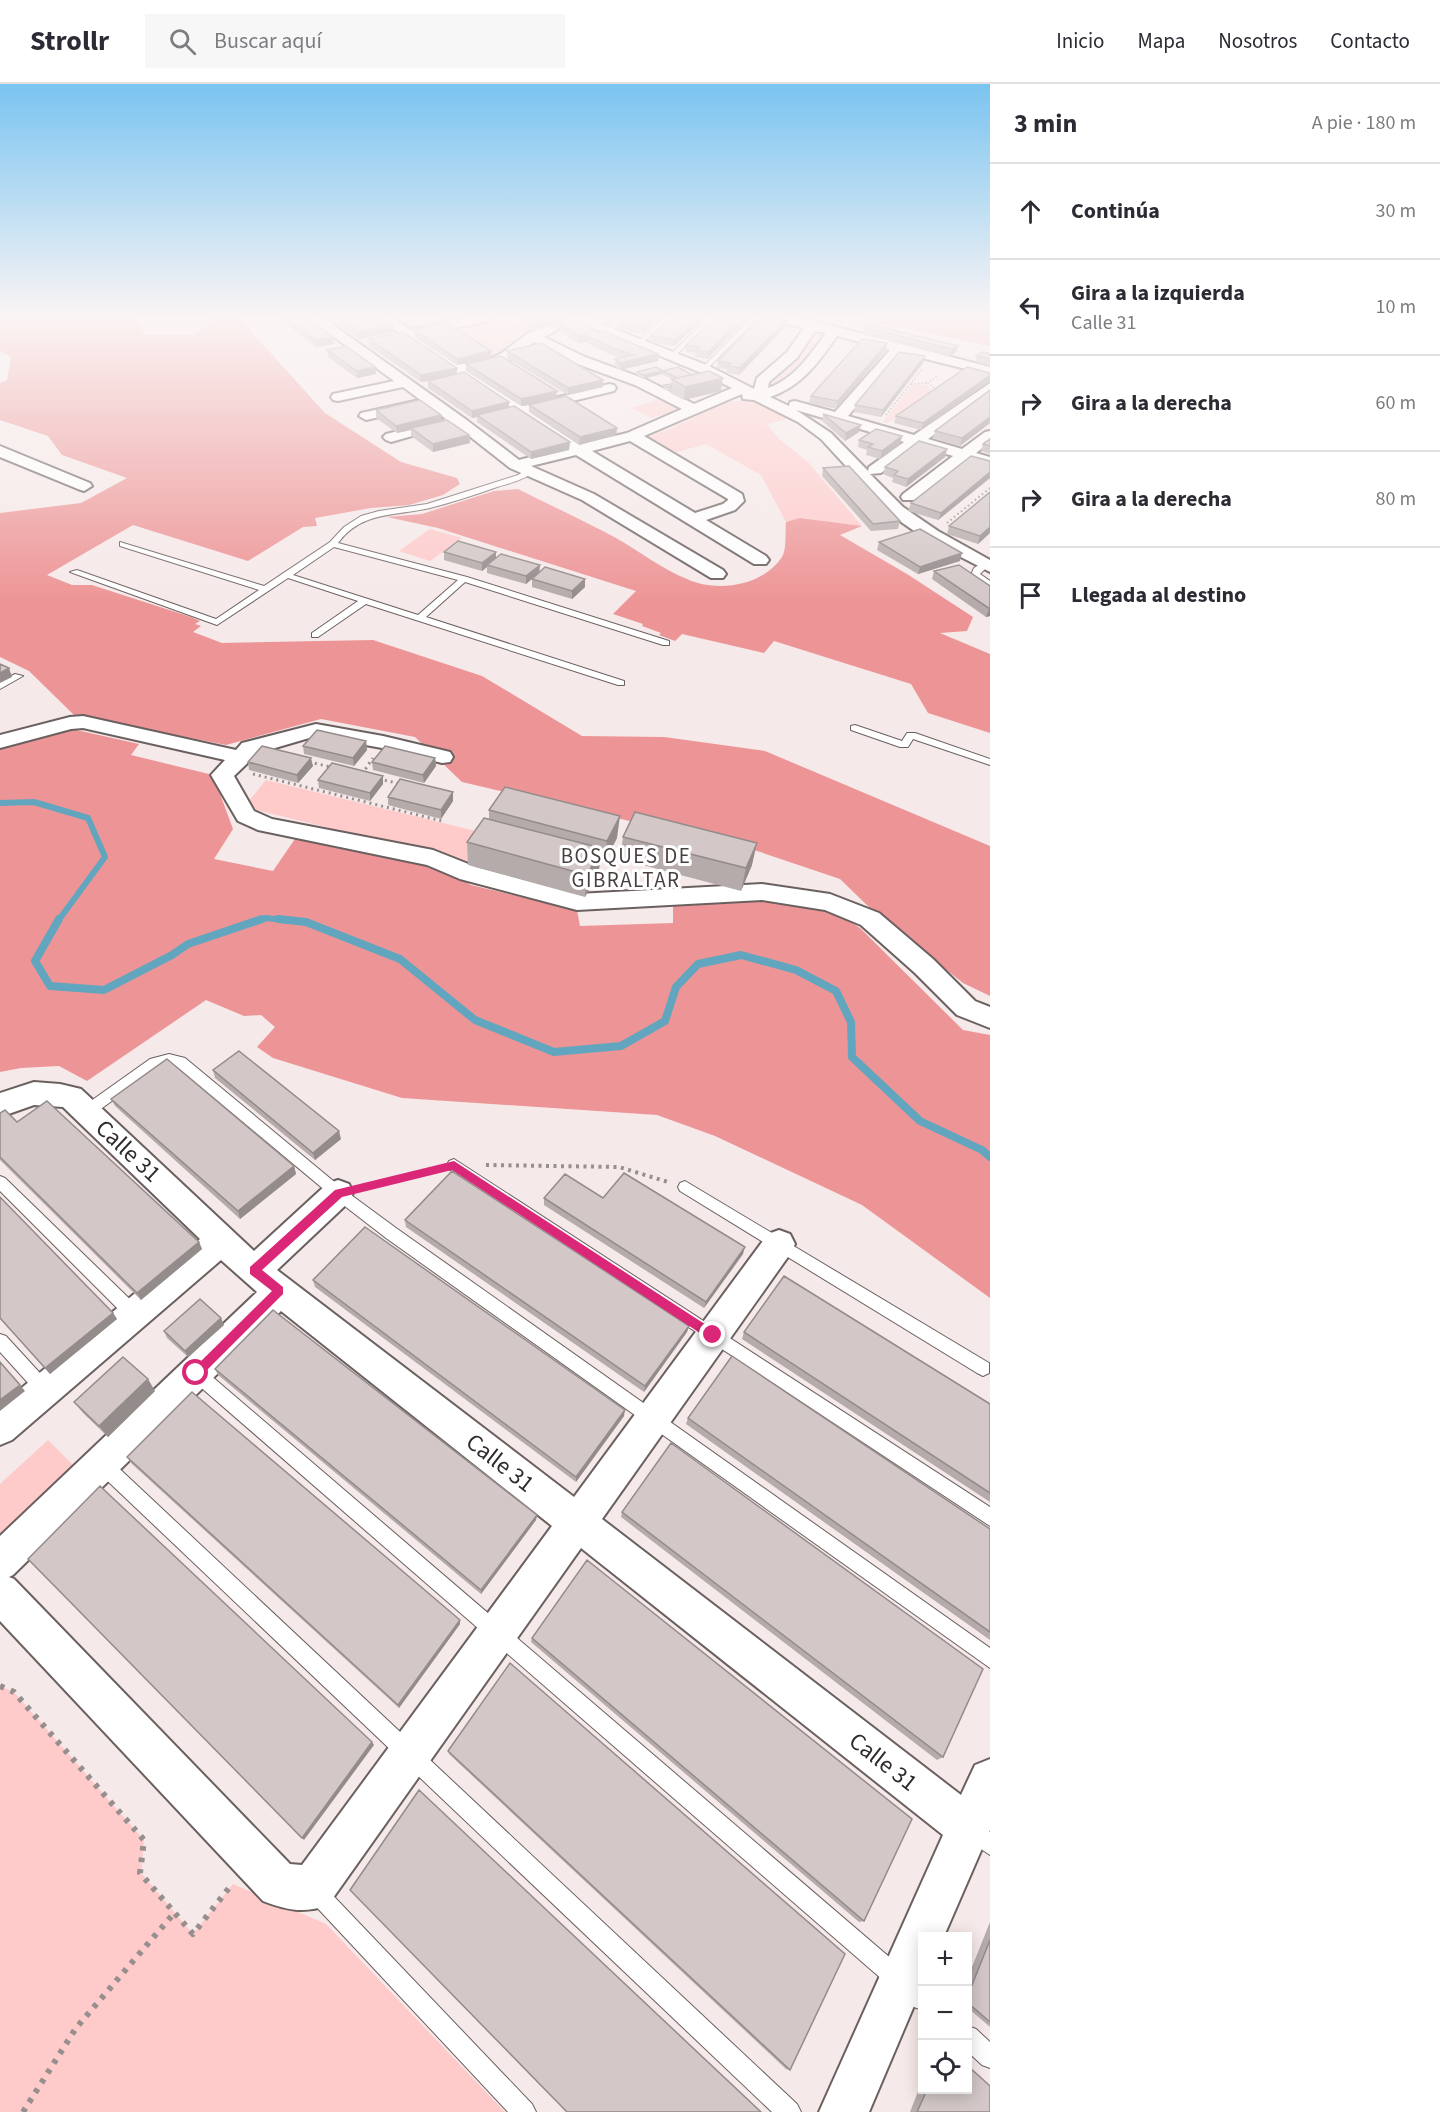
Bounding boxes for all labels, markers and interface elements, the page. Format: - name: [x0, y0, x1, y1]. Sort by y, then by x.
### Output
- search box: [145, 14, 565, 68]
- text: Strollr: [30, 21, 109, 61]
- icon: search: [166, 25, 199, 58]
- text: Buscar aquí: [214, 25, 322, 57]
- text: Inicio: [1056, 26, 1104, 56]
- text: Mapa: [1137, 26, 1185, 56]
- text: Nosotros: [1218, 26, 1297, 56]
- text: Contacto: [1330, 26, 1410, 56]
- text: 3 min: [1014, 105, 1077, 142]
- text: A pie · 180 m: [1312, 109, 1416, 137]
- icon: ahead: [1014, 195, 1047, 228]
- text: Continúa: [1071, 195, 1160, 227]
- text: 30 m: [1376, 197, 1416, 225]
- text: Gira a la izquierda: [1071, 277, 1245, 309]
- icon: left: [1014, 291, 1047, 324]
- text: 10 m: [1376, 293, 1416, 321]
- text: Calle 31: [1071, 309, 1137, 337]
- icon: right: [1014, 387, 1047, 420]
- text: Gira a la derecha: [1071, 387, 1232, 419]
- text: 60 m: [1376, 389, 1416, 417]
- icon: right: [1014, 483, 1047, 516]
- text: Gira a la derecha: [1071, 483, 1232, 515]
- text: 80 m: [1376, 485, 1416, 513]
- icon: arrive: [1014, 579, 1047, 612]
- text: Llegada al destino: [1071, 579, 1246, 611]
- district label: BOSQUES DE GIBRALTAR: [561, 841, 691, 895]
- street label: Calle 31: [87, 1111, 169, 1191]
- route end: [699, 1321, 725, 1347]
- route start: [182, 1359, 208, 1385]
- street label: Calle 31: [458, 1425, 542, 1501]
- street label: Calle 31: [841, 1724, 925, 1800]
- map controls: [918, 1932, 972, 2094]
- button: +: [918, 1932, 972, 1986]
- button: −: [918, 1986, 972, 2040]
- button: locate: [918, 2040, 972, 2094]

